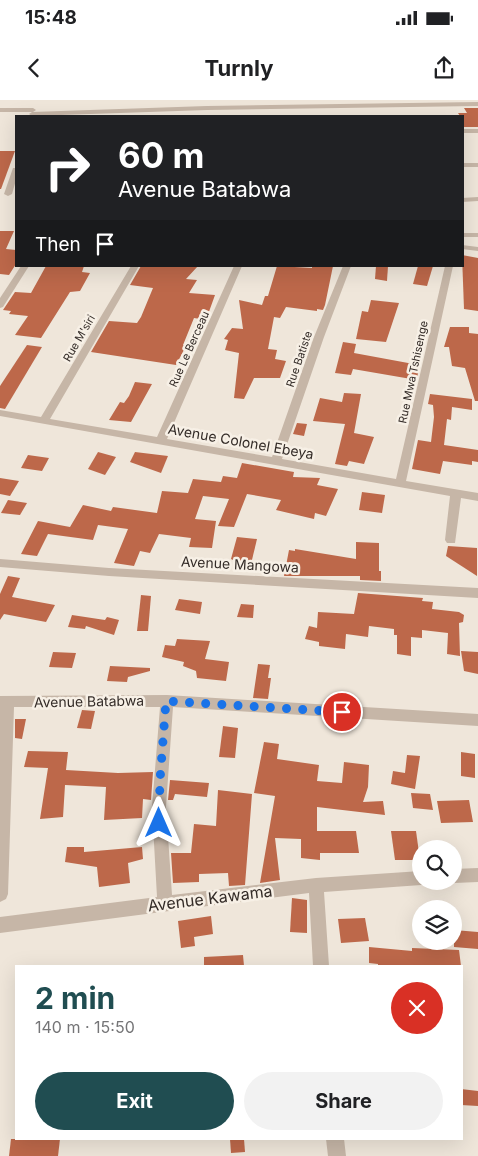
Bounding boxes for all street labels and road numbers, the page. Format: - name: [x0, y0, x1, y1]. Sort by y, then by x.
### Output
- street label: Rue Le Berceau: [166, 309, 212, 389]
- street label: Rue M'siri: [60, 312, 98, 364]
- street label: Rue Mwa Tshisenge: [395, 319, 431, 425]
- street label: Rue Batiste: [283, 329, 315, 389]
- street label: Avenue Colonel Ebeya: [167, 420, 315, 462]
- street label: Avenue Mangowa: [181, 552, 299, 576]
- street label: Avenue Batabwa: [34, 692, 144, 710]
- street label: Avenue Kawama: [146, 880, 274, 916]

